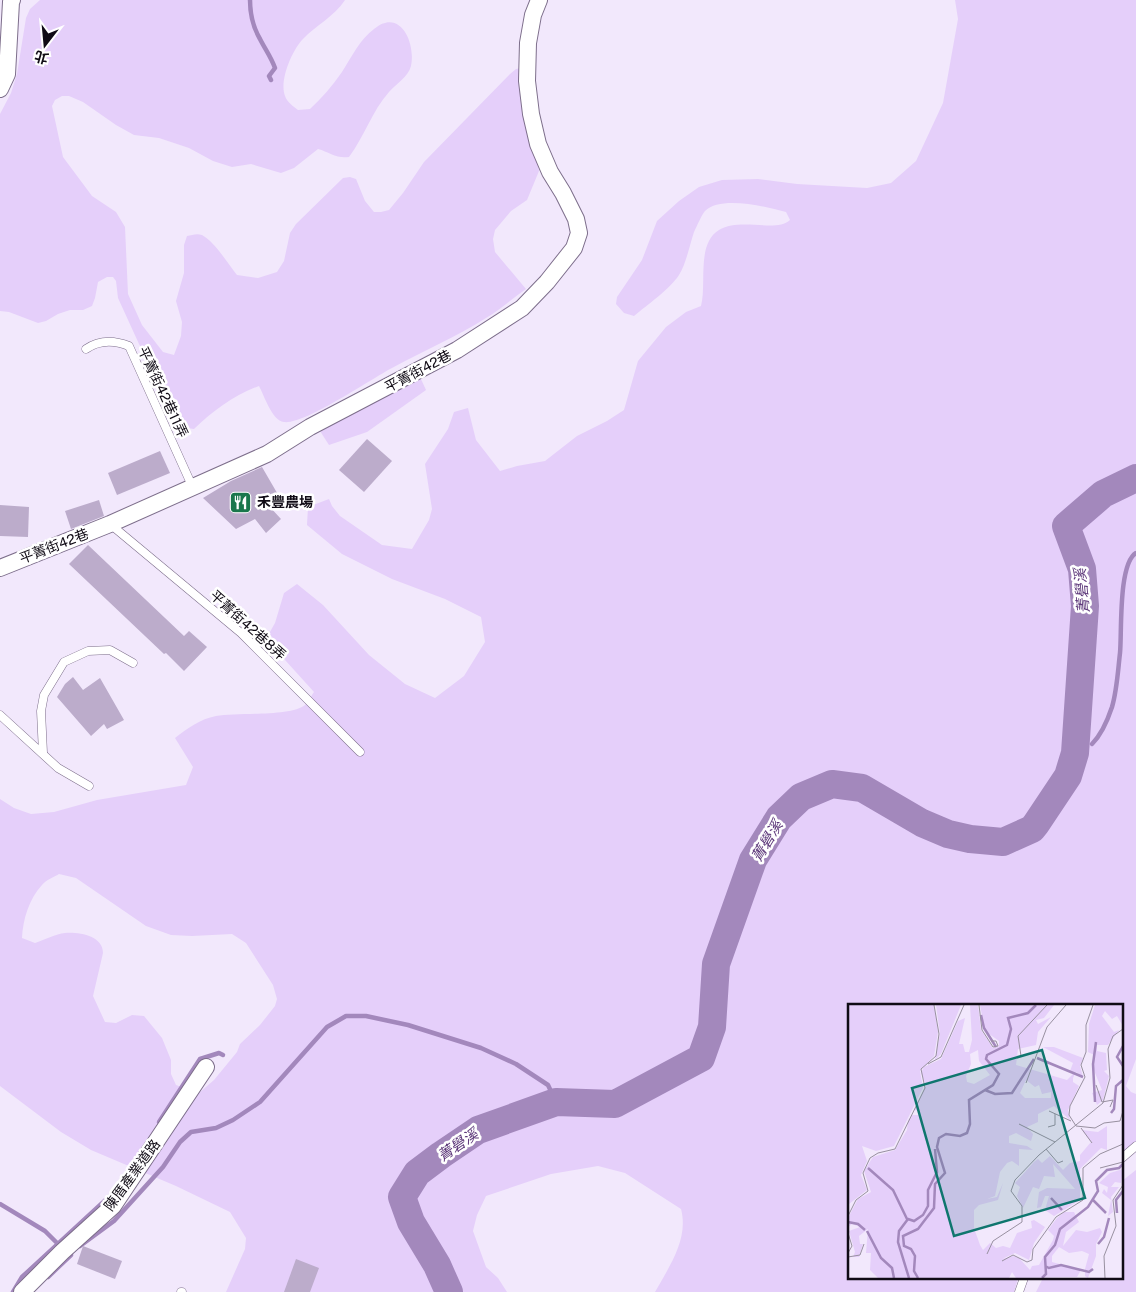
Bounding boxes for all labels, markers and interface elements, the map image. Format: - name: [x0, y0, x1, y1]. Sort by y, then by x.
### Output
- north arrow: [20, 20, 70, 70]
- text: 北: [32, 48, 50, 67]
- street label: 平菁街42巷11弄: [135, 344, 191, 440]
- street label: 平菁街42巷: [382, 347, 454, 395]
- restaurant icon: 禾豐農場: [229, 490, 253, 514]
- place label: 禾豐農場: [257, 494, 313, 510]
- street label: 平菁街42巷: [17, 525, 91, 567]
- water label: 菁礐溪: [1071, 566, 1092, 614]
- street label: 平菁街42巷8弄: [207, 587, 289, 663]
- water label: 菁礐溪: [748, 815, 786, 864]
- inset map: [848, 1004, 1124, 1280]
- water label: 菁礐溪: [434, 1124, 483, 1164]
- street label: 陳厝產業道路: [101, 1136, 163, 1214]

